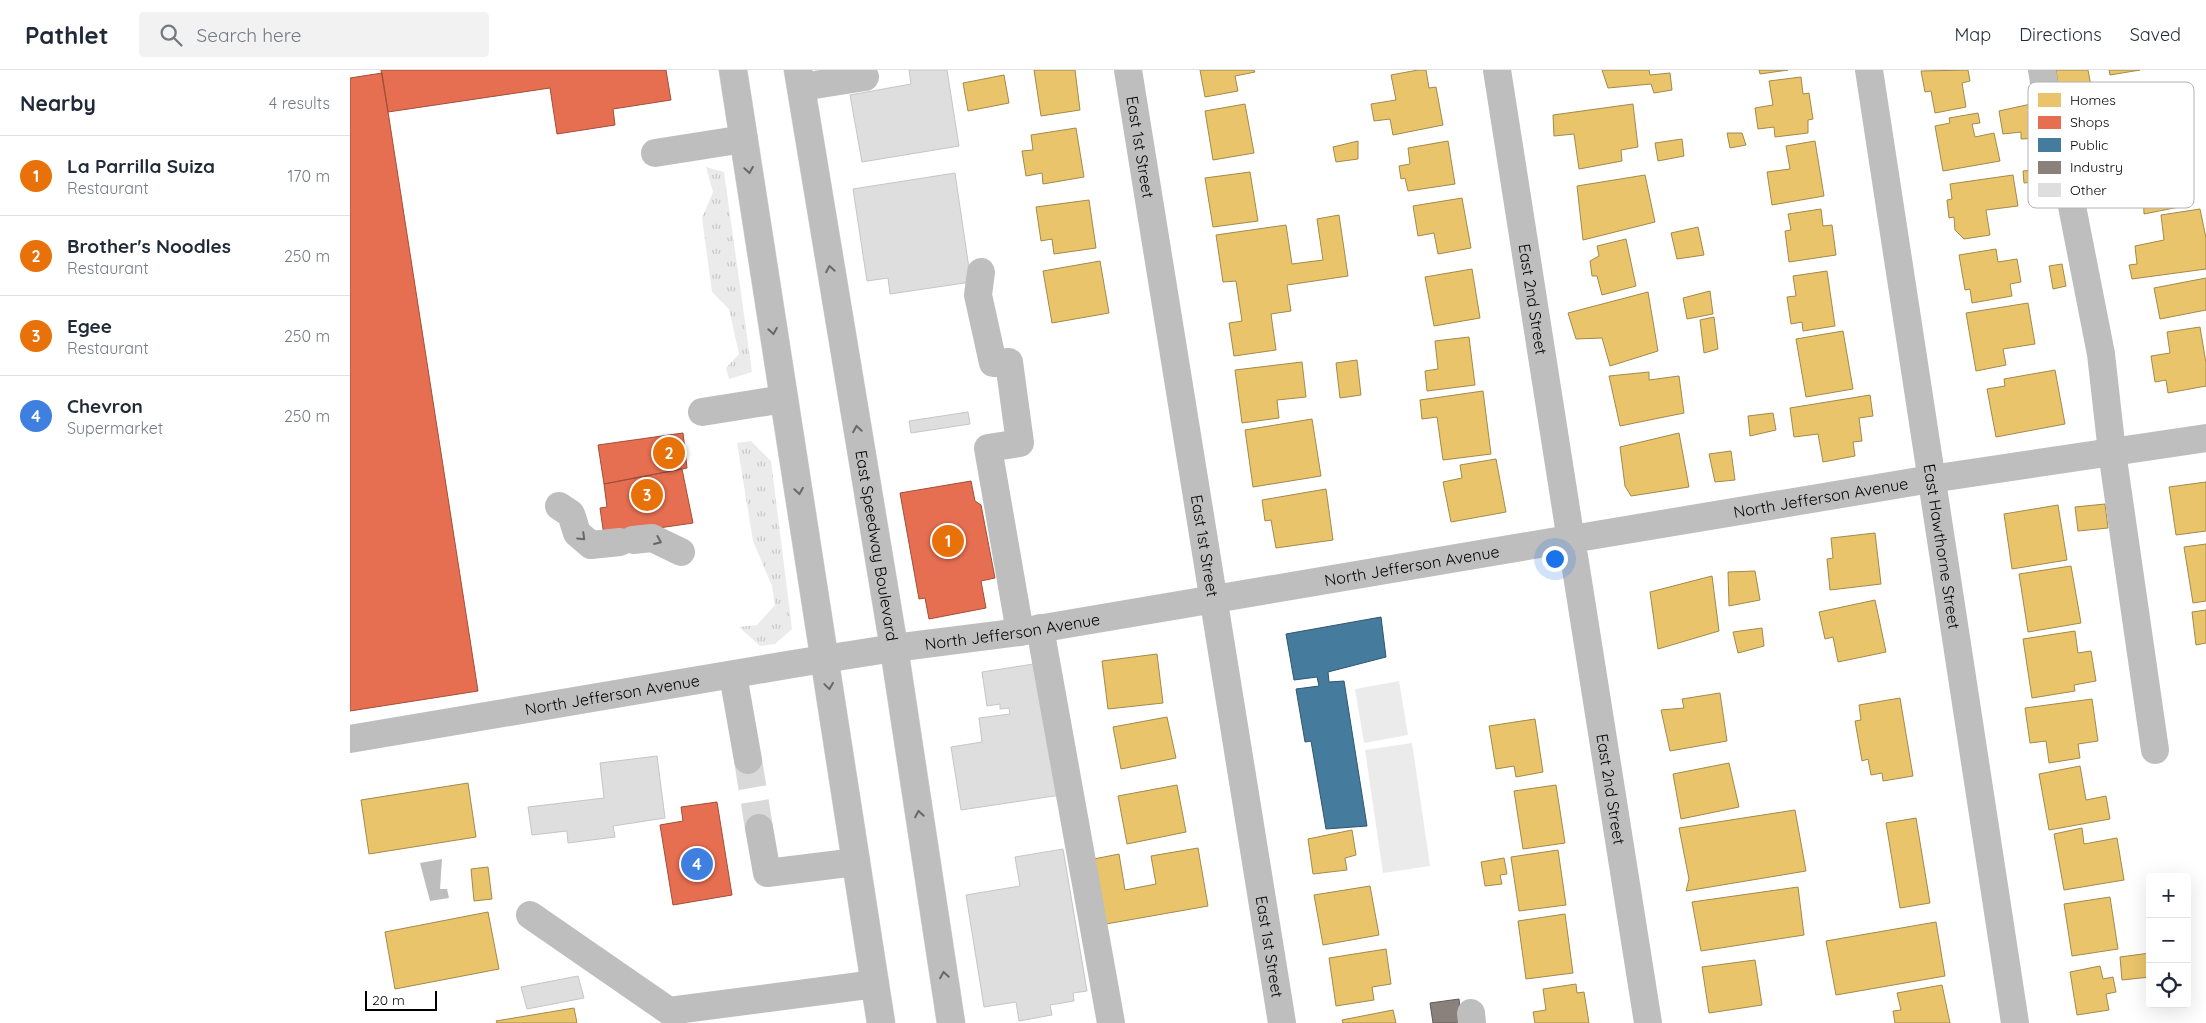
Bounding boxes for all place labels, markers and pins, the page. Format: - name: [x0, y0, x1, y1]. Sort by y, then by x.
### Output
- pin: 2: [653, 434, 685, 472]
- pin: 3: [631, 476, 663, 514]
- pin: 1: [932, 522, 964, 560]
- pin: 4: [681, 845, 713, 883]

